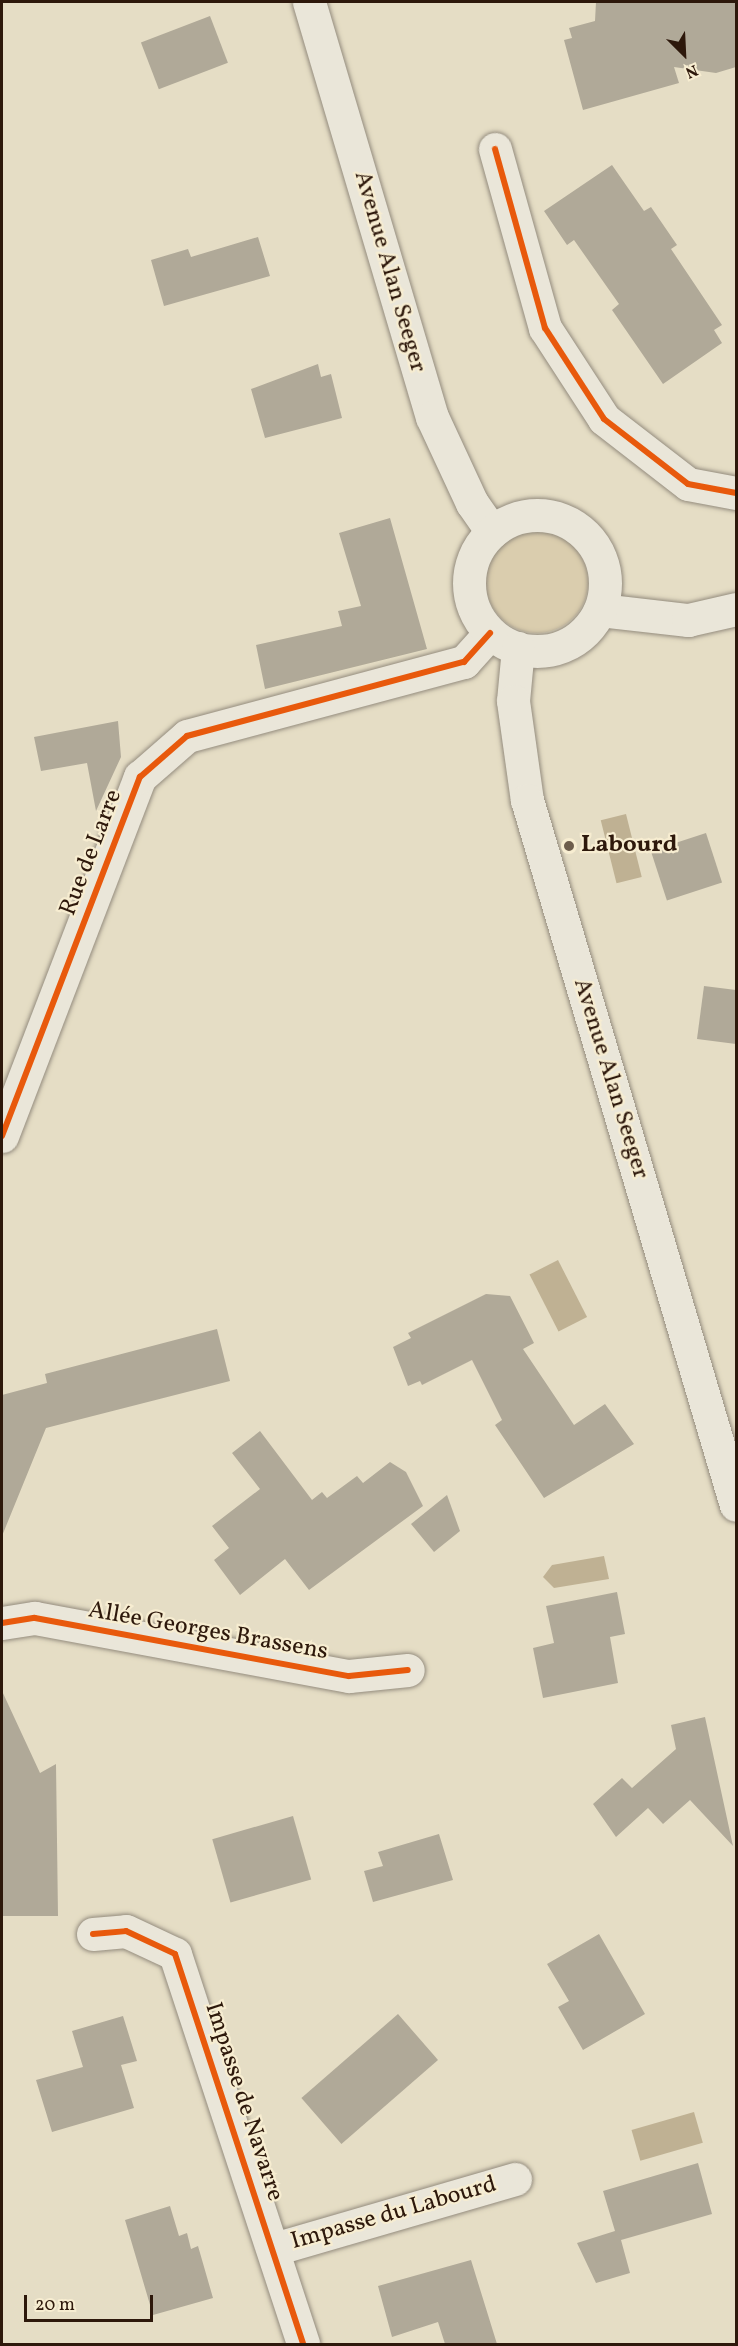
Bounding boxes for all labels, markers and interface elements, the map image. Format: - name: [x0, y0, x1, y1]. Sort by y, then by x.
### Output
- north arrow: [654, 24, 714, 84]
- text: N: [682, 58, 701, 83]
- street label: Avenue Alan Seeger: [346, 168, 432, 376]
- street label: Rue de Larre: [55, 786, 129, 920]
- place label: Labourd: [581, 832, 677, 860]
- marker: Labourd: [562, 839, 576, 853]
- street label: Avenue Alan Seeger: [566, 975, 654, 1183]
- street label: Allée Georges Brassens: [86, 1597, 330, 1667]
- street label: Impasse de Navarre: [197, 1999, 289, 2205]
- street label: Impasse du Labourd: [288, 2171, 500, 2257]
- scale bar: [27, 2283, 156, 2321]
- text: 20 m: [35, 2293, 75, 2318]

